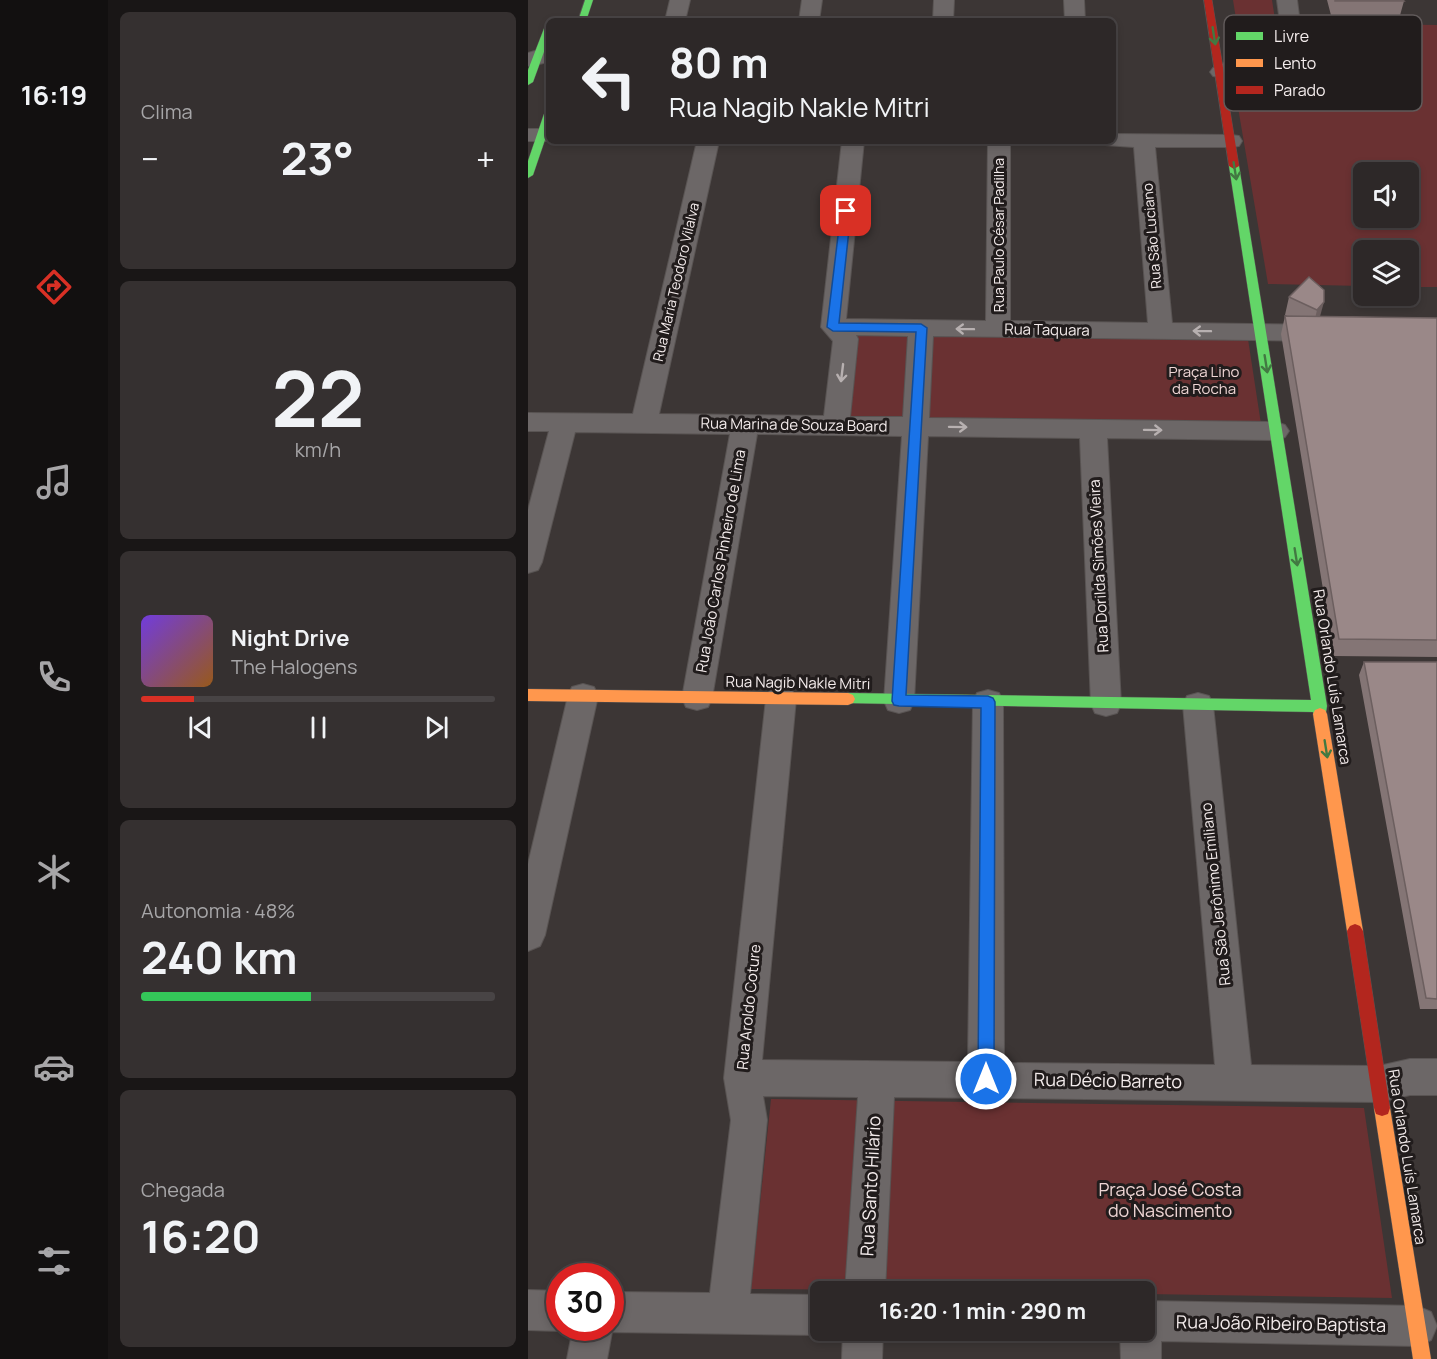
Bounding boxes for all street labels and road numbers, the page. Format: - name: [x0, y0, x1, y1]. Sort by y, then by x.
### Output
- street label: Rua Paulo César Padilha: [989, 158, 1008, 312]
- street label: Rua São Luciano: [1137, 183, 1166, 290]
- street label: Rua Maria Teodoro Vilalva: [648, 201, 703, 363]
- street label: Rua Taquara: [1004, 318, 1090, 341]
- street label: Rua Marina de Souza Board: [700, 412, 888, 437]
- street label: Rua João Carlos Pinheiro de Lima: [691, 448, 750, 674]
- street label: Rua Dorilda Simões Vieira: [1083, 479, 1114, 653]
- street label: Rua Orlando Luís Lamarca: [1308, 588, 1357, 766]
- street label: Rua Nagib Nakle Mitri: [725, 671, 871, 694]
- street label: Rua São Jerônimo Emiliano: [1195, 801, 1236, 987]
- street label: Rua Aroldo Coture: [731, 943, 766, 1071]
- street label: Rua Décio Barreto: [1034, 1067, 1182, 1093]
- street label: Rua Orlando Luís Lamarca: [1383, 1068, 1432, 1246]
- street label: Rua Santo Hilário: [854, 1115, 886, 1257]
- street label: Rua João Ribeiro Baptista: [1176, 1309, 1386, 1337]

